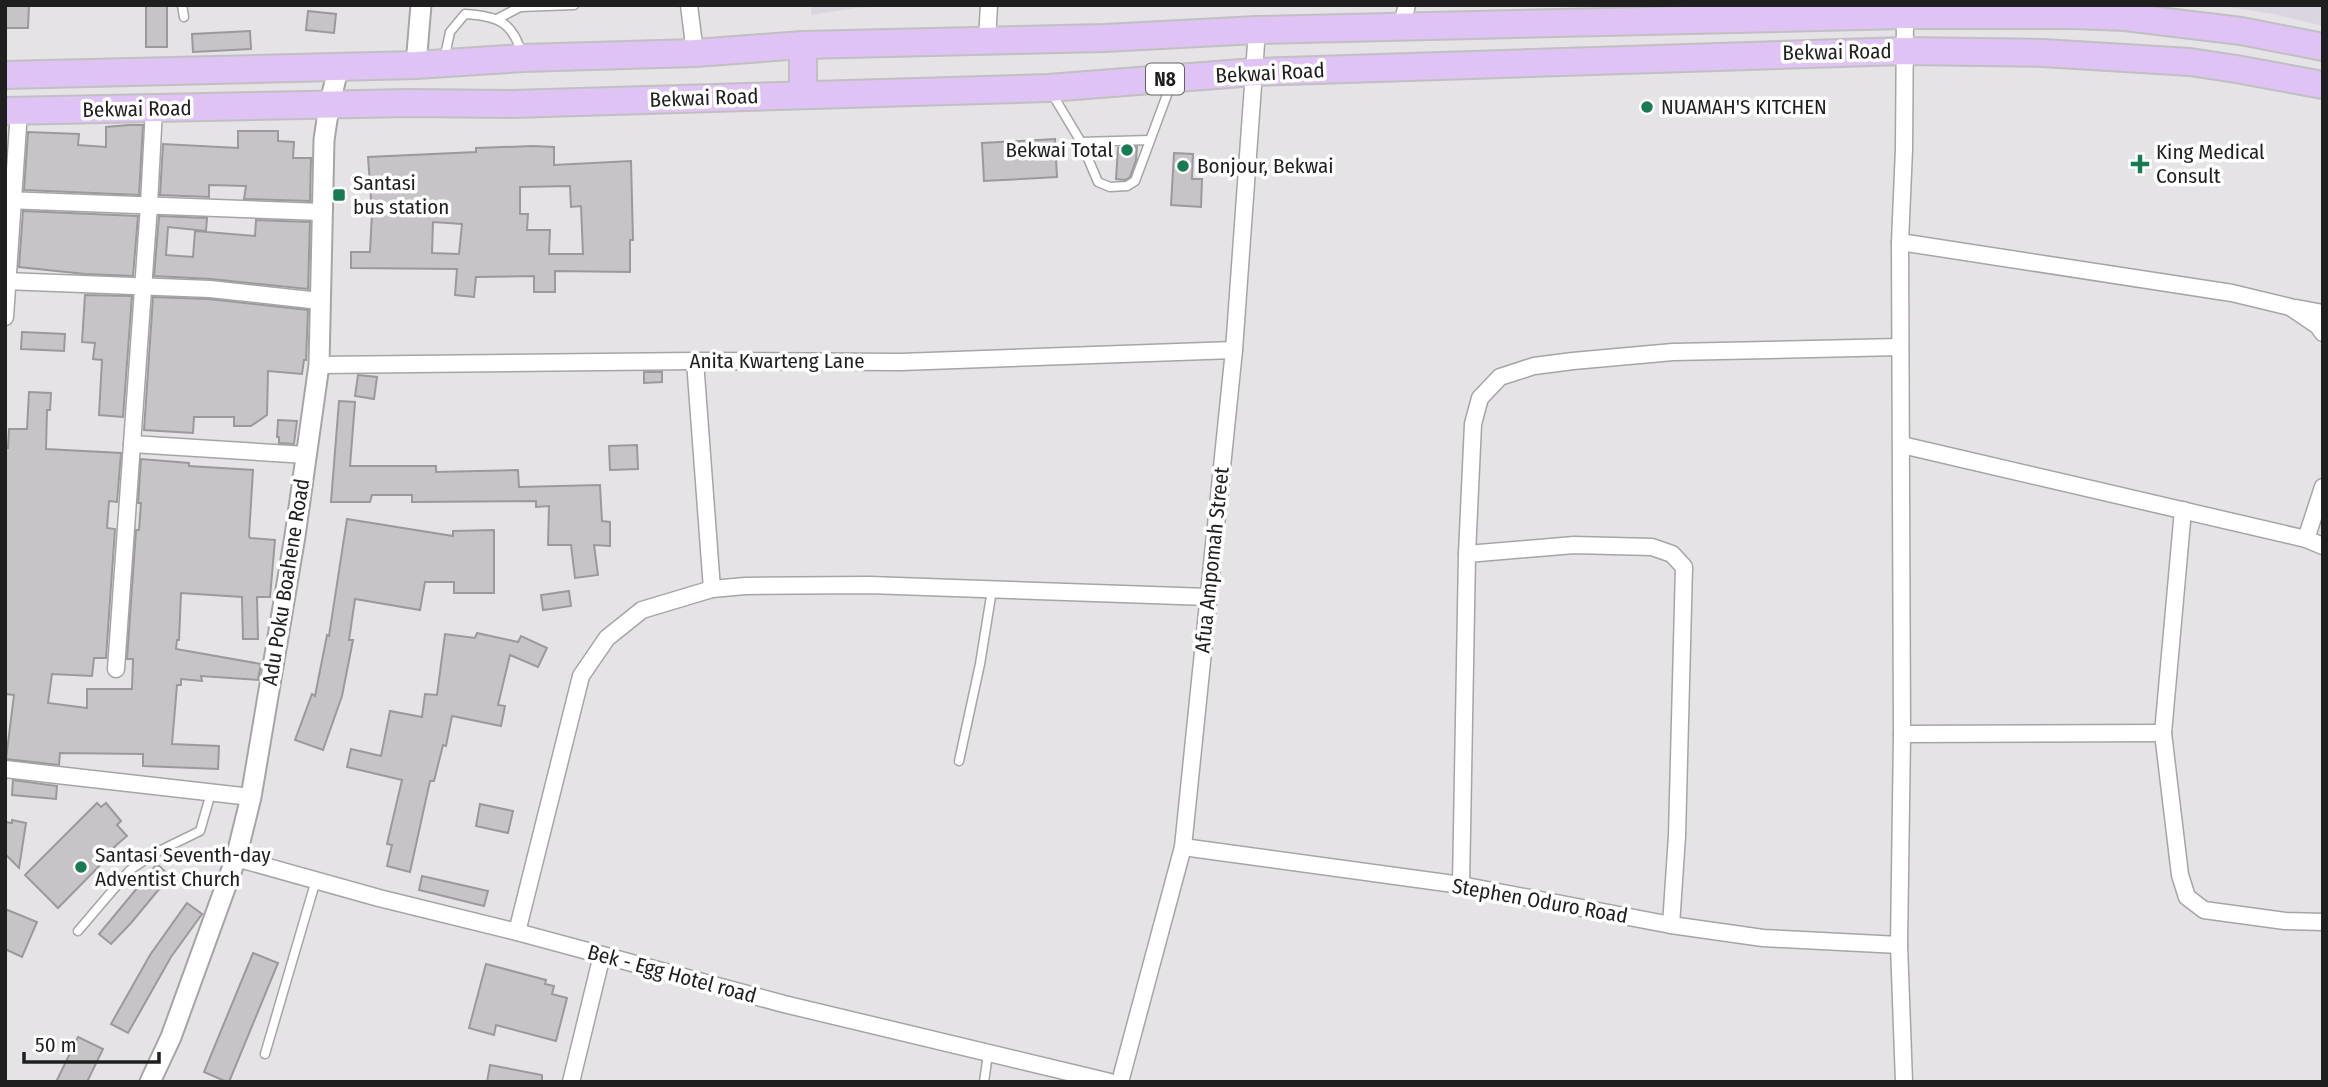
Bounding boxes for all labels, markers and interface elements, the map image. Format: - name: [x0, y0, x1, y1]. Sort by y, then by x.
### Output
- street label: Bekwai Road: [1782, 38, 1892, 66]
- street label: Bekwai Road: [1215, 57, 1325, 89]
- road number: N8: [1146, 64, 1184, 94]
- street label: Bekwai Road: [649, 83, 759, 113]
- place label: NUAMAH'S KITCHEN: [1661, 94, 1827, 120]
- street label: Bekwai Road: [82, 95, 192, 123]
- marker: NUAMAH'S KITCHEN: [1639, 99, 1655, 115]
- place label: Bekwai Total: [1005, 137, 1113, 163]
- place label: King Medical Consult: [2156, 139, 2265, 189]
- marker: Bekwai Total: [1119, 142, 1135, 158]
- place label: Bonjour, Bekwai: [1197, 153, 1334, 179]
- marker: King Medical Consult: [2130, 154, 2150, 174]
- marker: Bonjour, Bekwai: [1175, 158, 1191, 174]
- place label: Santasi bus station: [353, 170, 449, 220]
- marker: Santasi bus station: [331, 187, 347, 203]
- street label: Anita Kwarteng Lane: [689, 348, 865, 374]
- street label: Afua Ampomah Street: [1189, 465, 1235, 654]
- street label: Adu Poku Boahene Road: [257, 477, 315, 687]
- place label: Santasi Seventh-day Adventist Church: [95, 842, 271, 892]
- marker: Santasi Seventh-day Adventist Church: [73, 859, 89, 875]
- street label: Stephen Oduro Road: [1450, 873, 1630, 929]
- street label: Bek - Egg Hotel road: [585, 939, 759, 1009]
- scale bar: [24, 1020, 159, 1064]
- text: 50 m: [35, 1032, 77, 1058]

